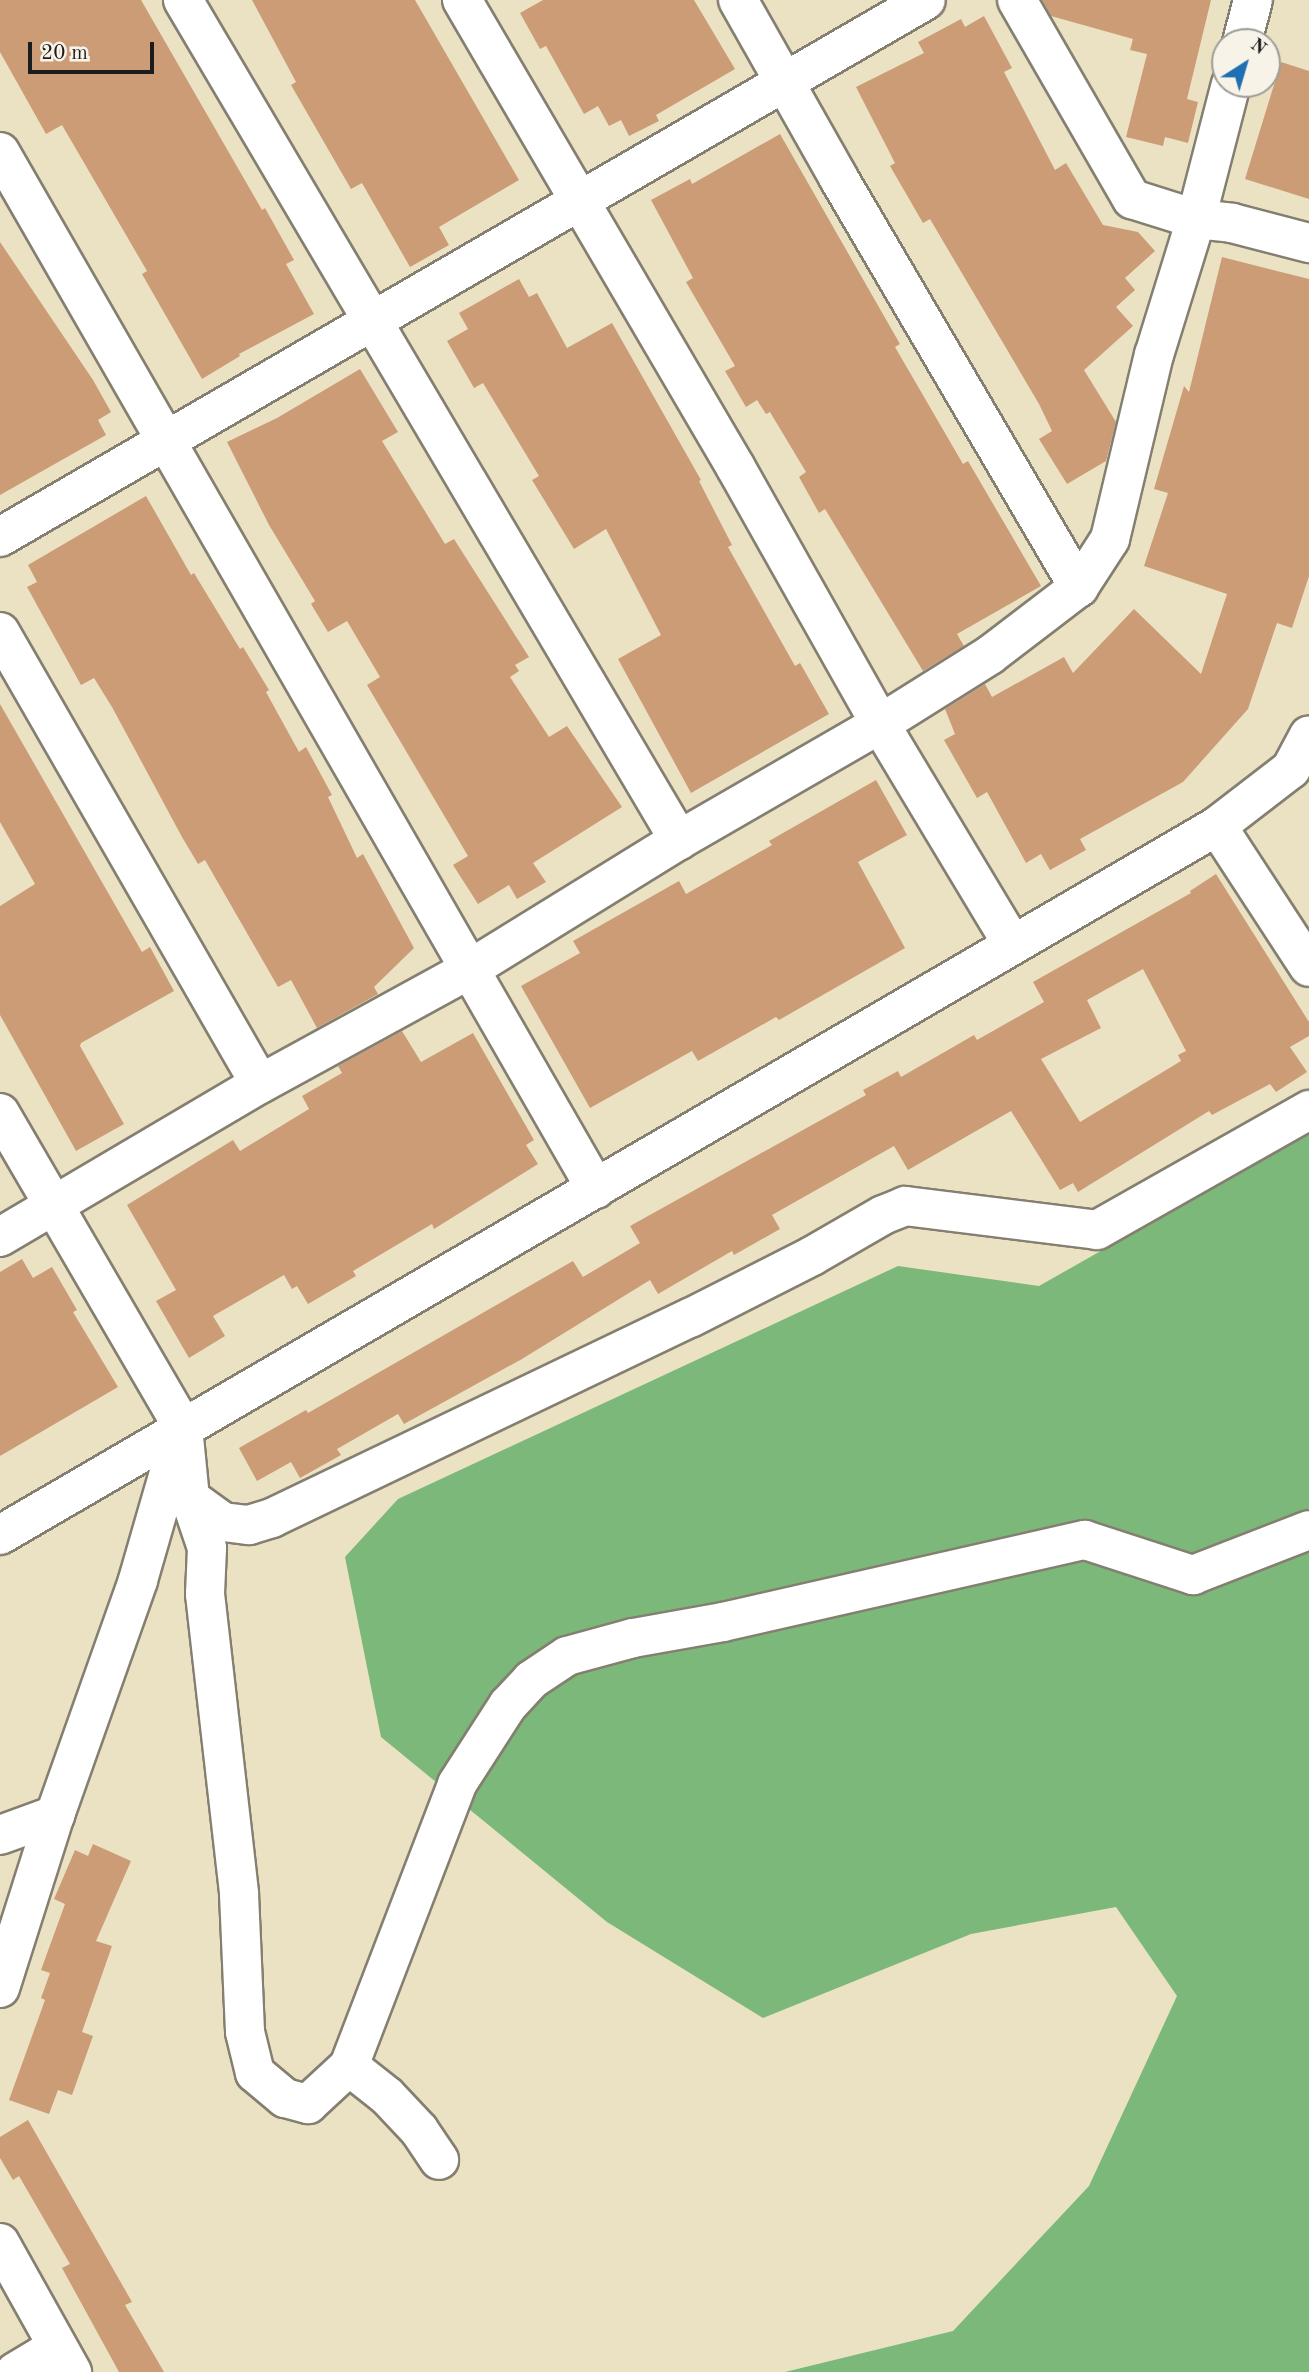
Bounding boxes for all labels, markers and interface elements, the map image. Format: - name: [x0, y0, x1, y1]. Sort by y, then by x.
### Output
- scale bar: [32, 28, 158, 72]
- north arrow: [1211, 28, 1281, 98]
- text: N: [1246, 35, 1269, 59]
- text: 20 m: [41, 43, 88, 64]

